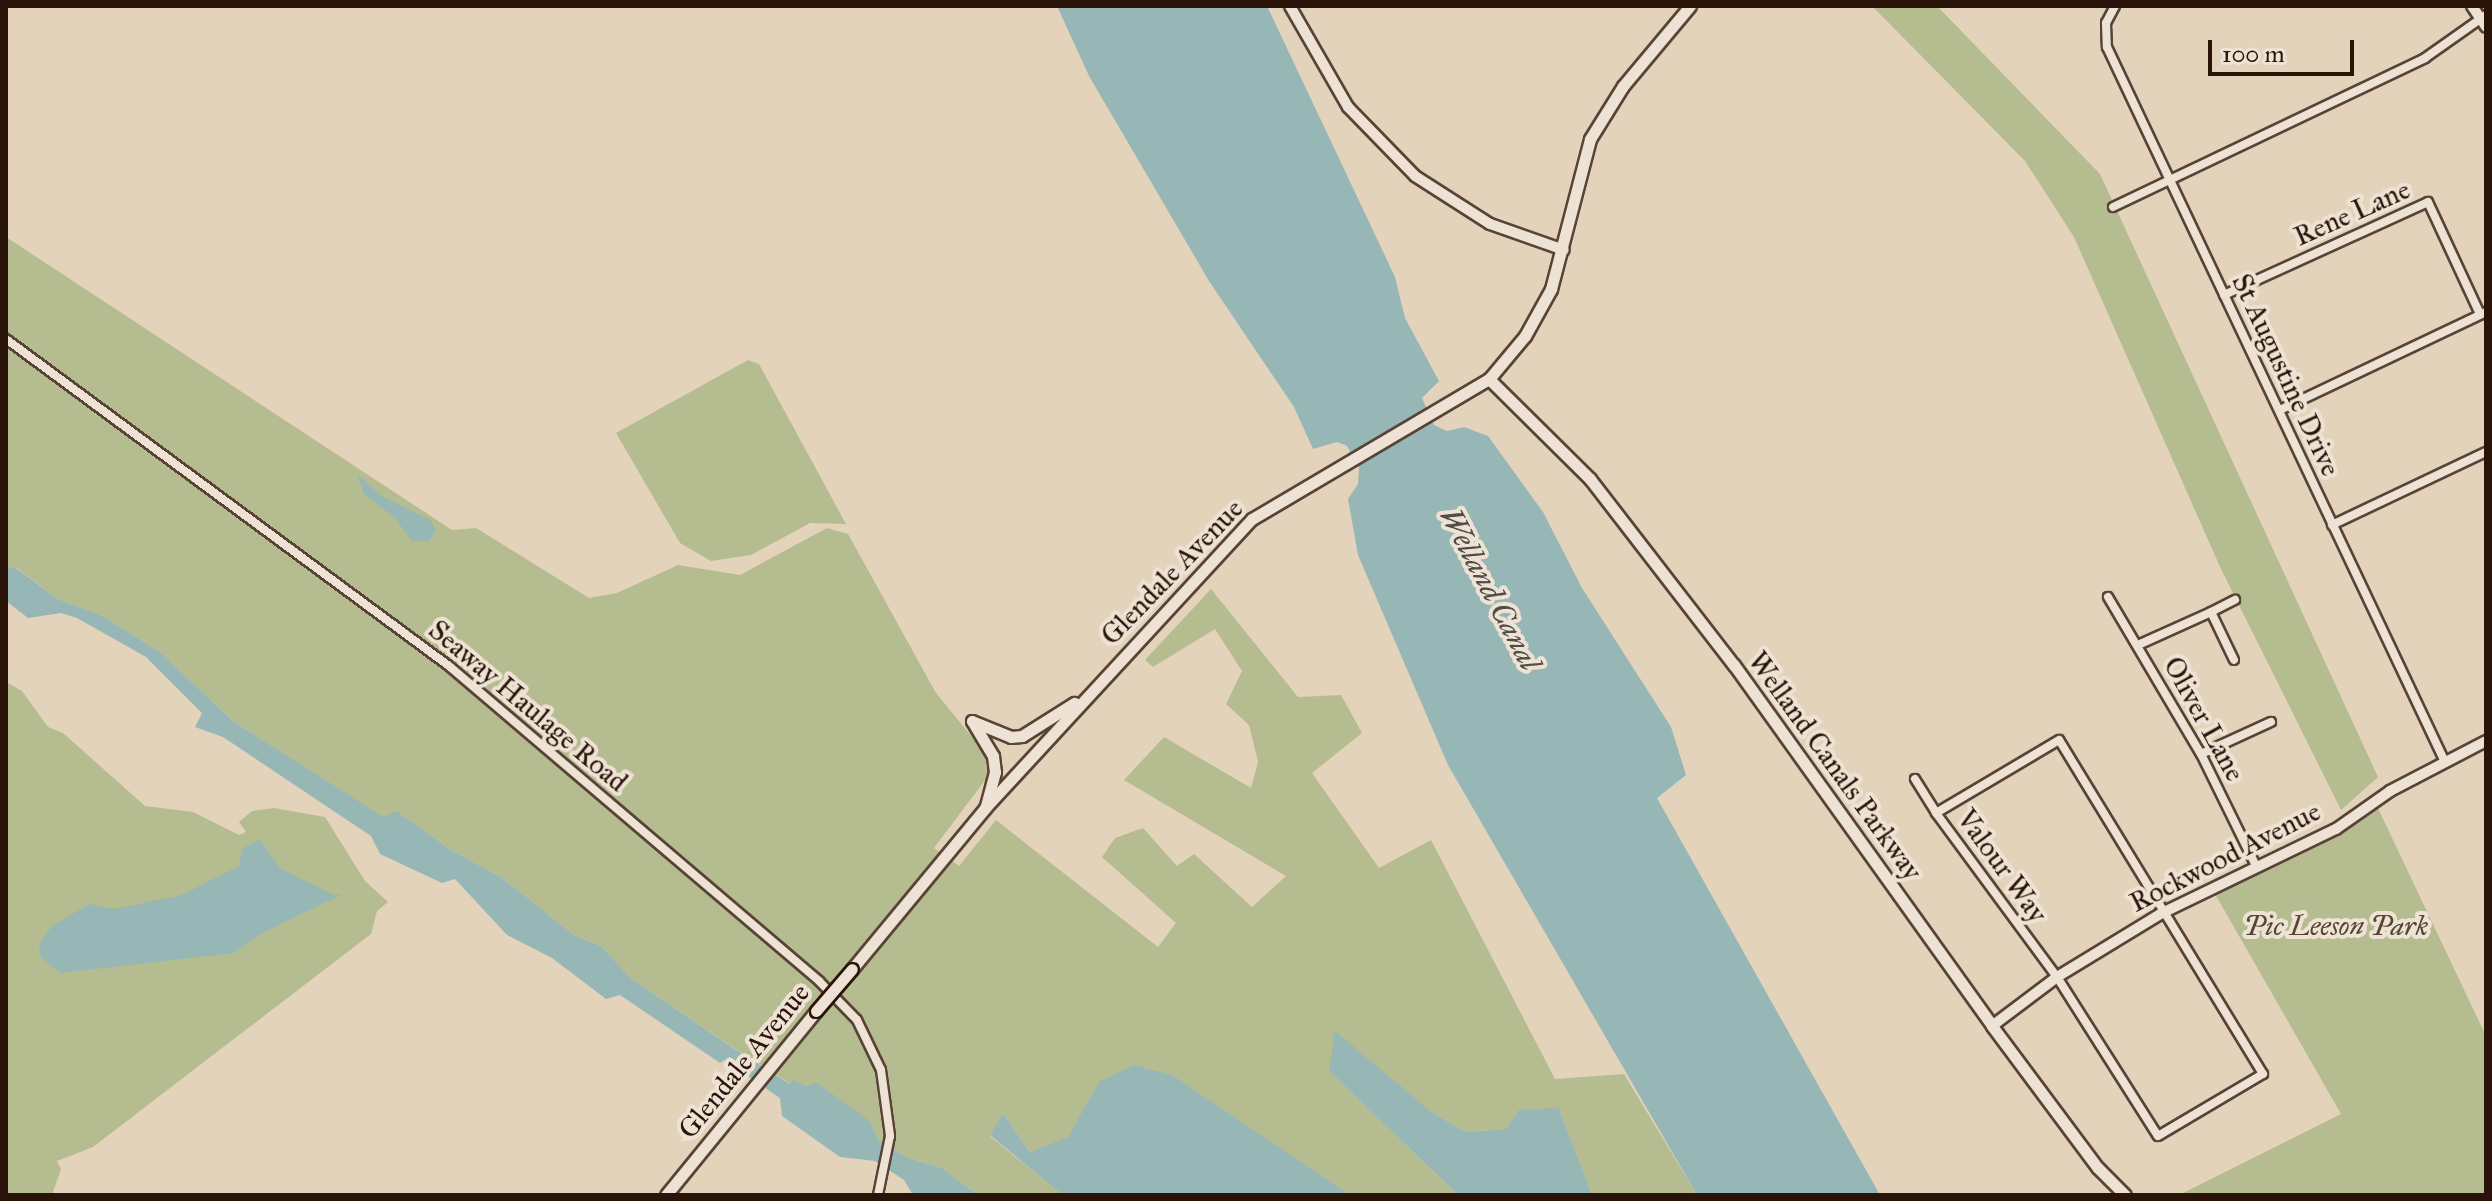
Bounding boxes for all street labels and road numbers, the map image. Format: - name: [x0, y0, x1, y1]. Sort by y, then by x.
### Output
- street label: Rene Lane: [2289, 173, 2415, 253]
- street label: St Augustine Drive: [2224, 269, 2348, 481]
- street label: Glendale Avenue: [1094, 492, 1250, 652]
- street label: Seaway Haulage Road: [422, 613, 634, 799]
- street label: Welland Canals Parkway: [1741, 645, 1929, 887]
- street label: Oliver Lane: [2156, 651, 2252, 787]
- street label: Rockwood Avenue: [2124, 794, 2326, 920]
- street label: Valour Way: [1950, 803, 2054, 929]
- street label: Glendale Avenue: [671, 977, 817, 1145]

